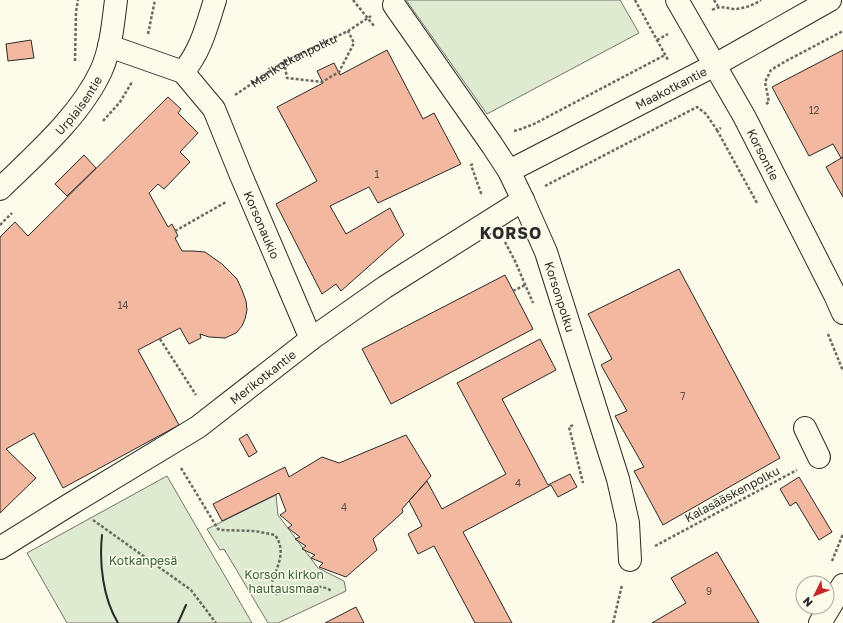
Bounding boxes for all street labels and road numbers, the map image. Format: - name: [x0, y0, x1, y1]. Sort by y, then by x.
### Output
- street label: Merikotkanpolku: [247, 30, 339, 90]
- street label: Maakotkantie: [633, 63, 709, 112]
- street label: Urpiaisentie: [52, 73, 105, 138]
- street label: Korsontie: [744, 126, 783, 183]
- street label: Korsonaukio: [241, 189, 283, 261]
- street label: Korsonpolku: [542, 260, 578, 334]
- street label: Merikotkantie: [227, 346, 299, 407]
- street label: Kalasääskenpolku: [682, 463, 782, 525]

